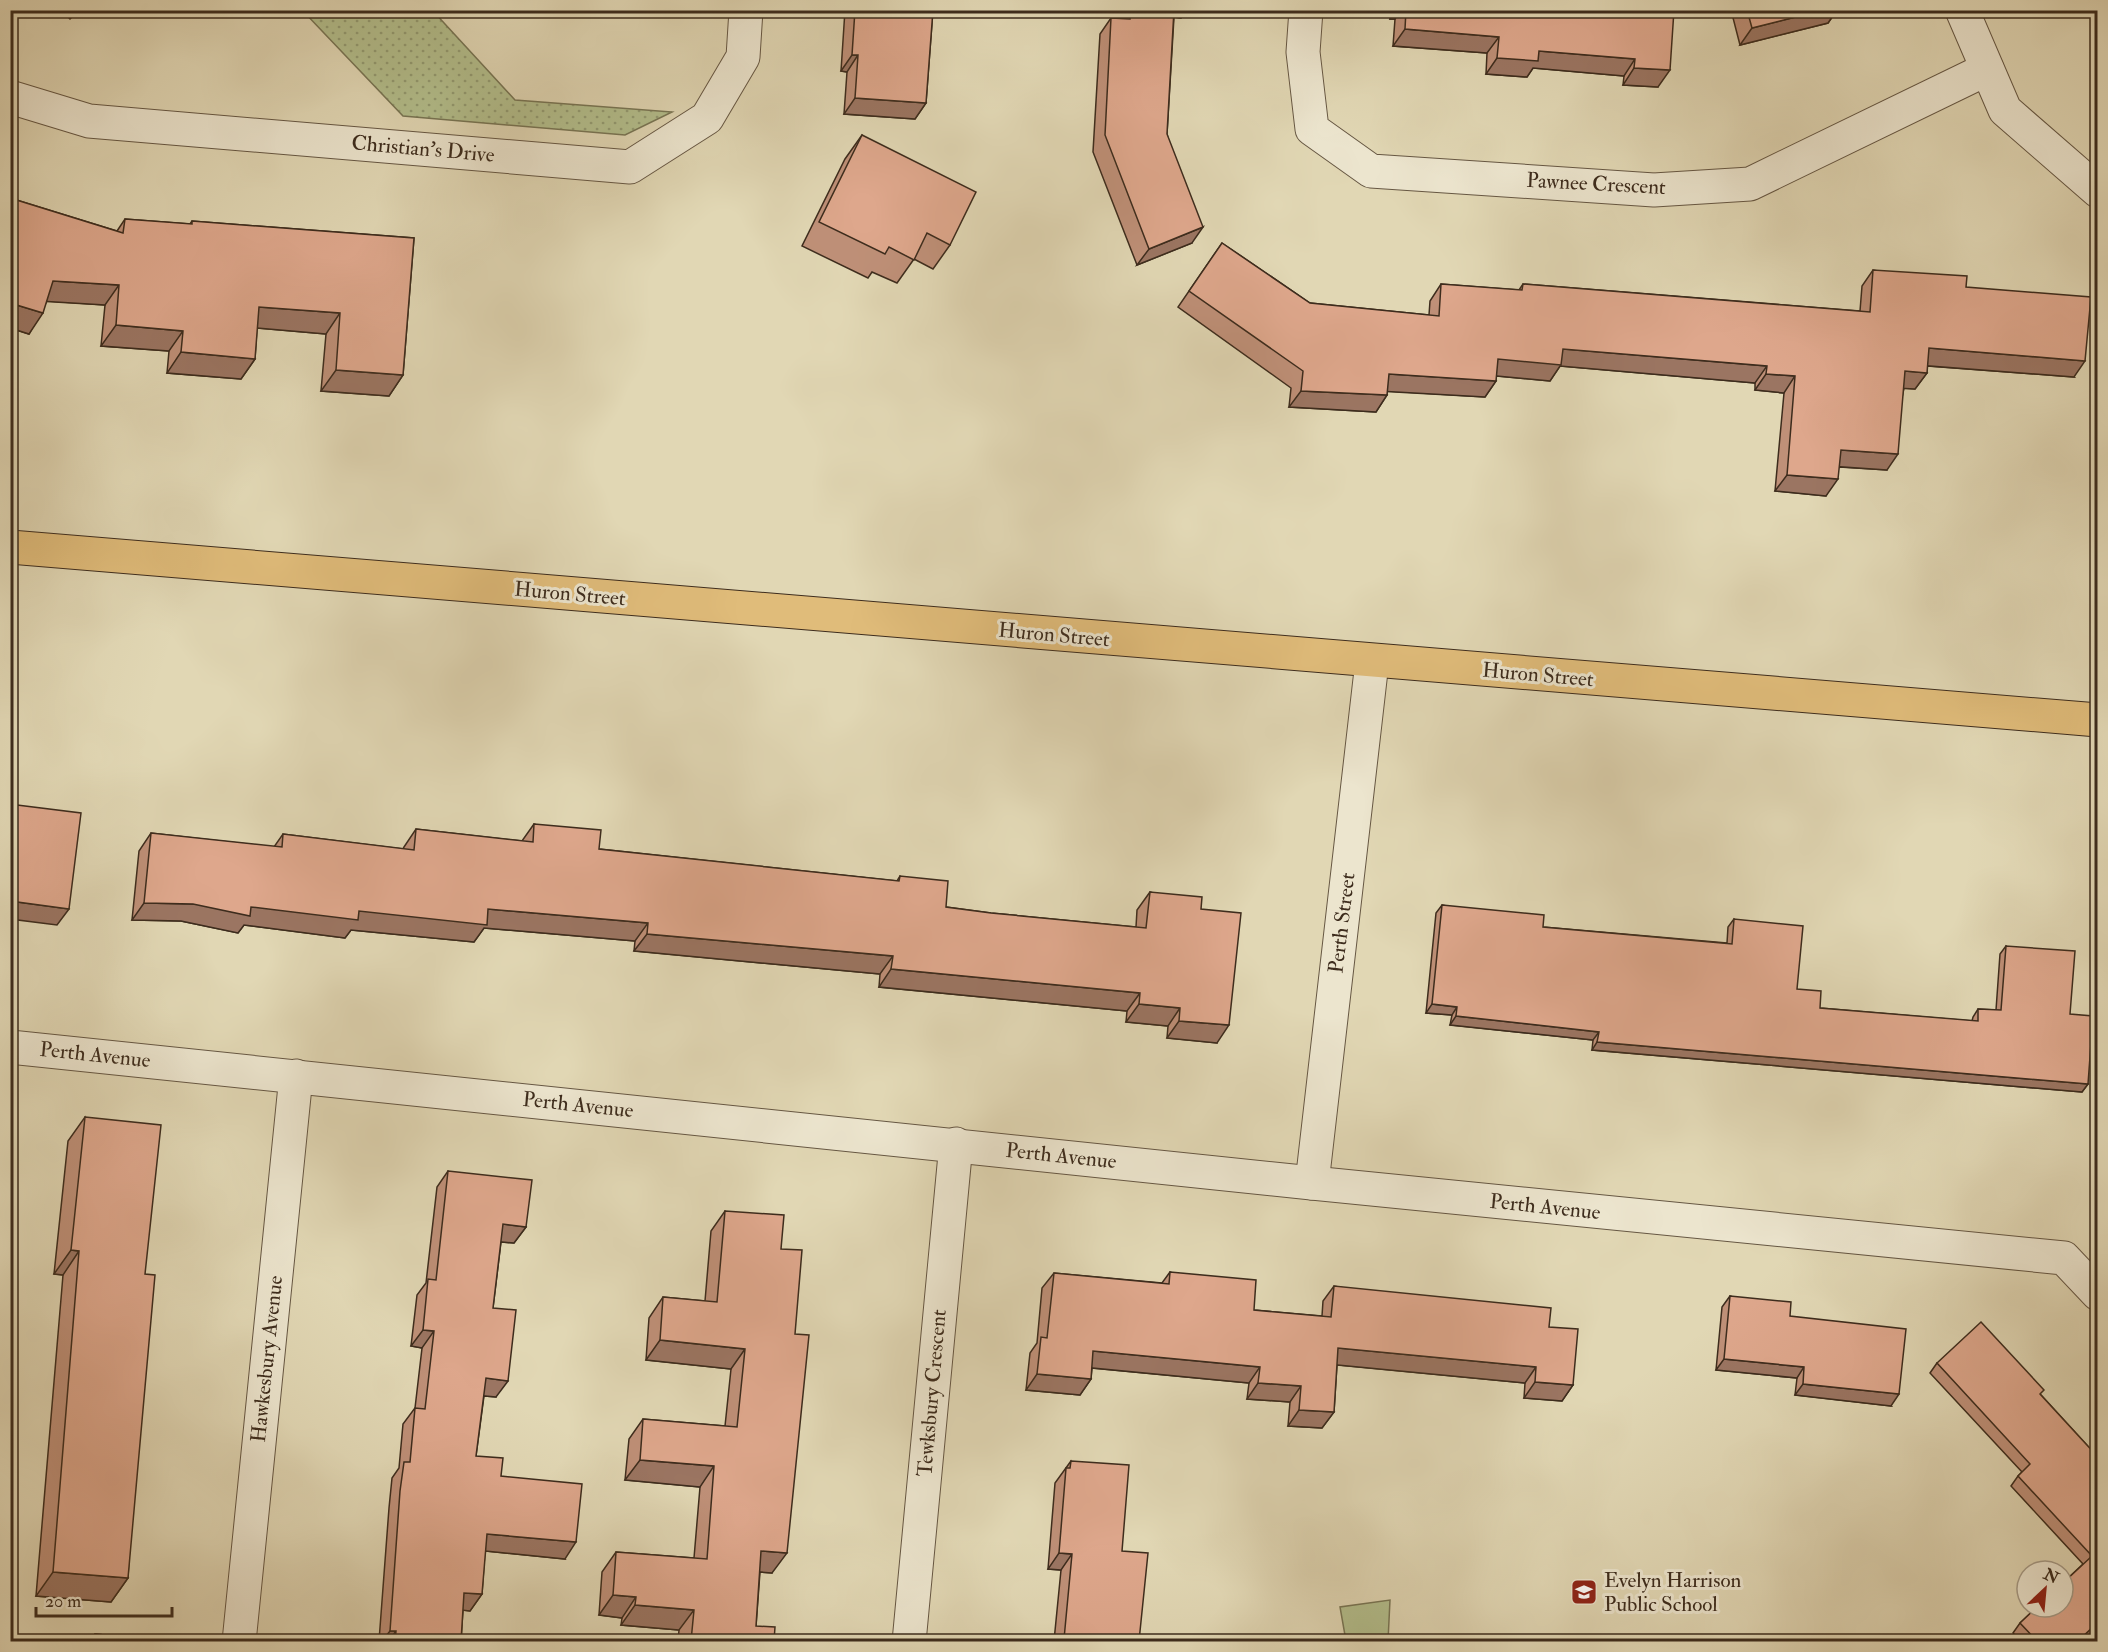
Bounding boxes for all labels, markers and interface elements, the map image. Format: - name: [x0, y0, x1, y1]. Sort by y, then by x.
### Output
- street label: Christian's Drive: [350, 129, 496, 169]
- street label: Pawnee Crescent: [1526, 167, 1667, 201]
- street label: Huron Street: [513, 576, 627, 612]
- street label: Huron Street: [997, 617, 1111, 653]
- street label: Huron Street: [1481, 657, 1595, 693]
- street label: Perth Street: [1322, 871, 1362, 975]
- street label: Perth Avenue: [38, 1036, 152, 1074]
- street label: Perth Avenue: [521, 1086, 635, 1124]
- street label: Perth Avenue: [1004, 1137, 1118, 1175]
- street label: Perth Avenue: [1488, 1188, 1602, 1226]
- street label: Hawkesbury Avenue: [245, 1274, 289, 1444]
- street label: Tewksbury Crescent: [911, 1308, 953, 1478]
- north arrow: [2015, 1559, 2075, 1619]
- text: N: [2039, 1564, 2063, 1589]
- place label: Evelyn Harrison Public School: [1604, 1567, 1741, 1618]
- school or university icon: Evelyn Harrison Public School: [1569, 1577, 1599, 1607]
- scale bar: [36, 1580, 172, 1618]
- text: 20 m: [45, 1590, 81, 1613]

